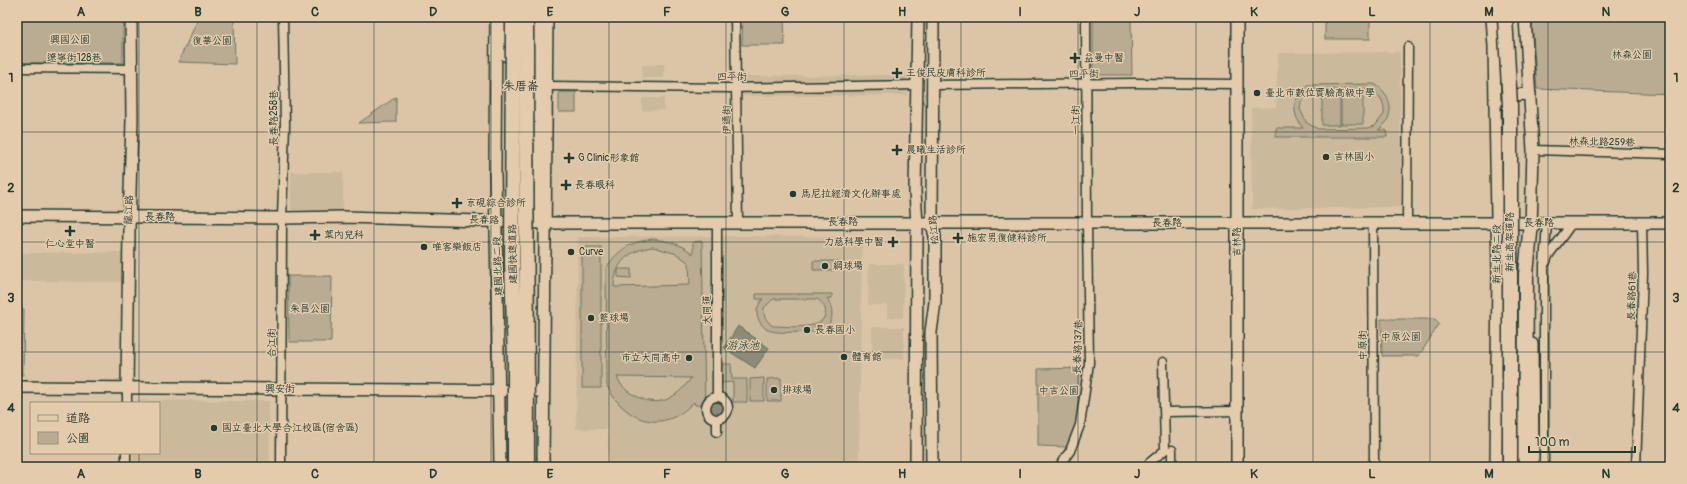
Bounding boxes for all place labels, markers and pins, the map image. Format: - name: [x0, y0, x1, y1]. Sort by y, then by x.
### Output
- marker: 益曼中醫: [1069, 52, 1081, 64]
- place label: 益曼中醫: [1084, 52, 1124, 64]
- marker: 王俊民皮膚科診所: [891, 67, 903, 79]
- place label: 王俊民皮膚科診所: [906, 67, 986, 79]
- place label: 臺北市數位實驗高級中學: [1265, 87, 1375, 99]
- marker: 臺北市數位實驗高級中學: [1252, 88, 1262, 98]
- marker: 晨曦生活診所: [891, 144, 903, 156]
- place label: 晨曦生活診所: [906, 144, 966, 156]
- place label: 吉林國小: [1334, 151, 1374, 163]
- marker: G Clinic形象館: [563, 152, 575, 164]
- place label: G Clinic形象館: [578, 152, 640, 164]
- marker: 吉林國小: [1321, 152, 1331, 162]
- marker: 長春眼科: [560, 179, 572, 191]
- place label: 長春眼科: [575, 179, 615, 191]
- place label: 馬尼拉經濟文化辦事處: [801, 188, 901, 200]
- marker: 馬尼拉經濟文化辦事處: [788, 189, 798, 199]
- marker: 京硯綜合診所: [451, 197, 463, 209]
- place label: 京硯綜合診所: [466, 197, 526, 209]
- marker: 仁心堂中醫: [64, 225, 76, 237]
- marker: 葉內兒科: [309, 229, 321, 241]
- place label: 葉內兒科: [324, 229, 364, 241]
- marker: 施宏男復健科診所: [952, 232, 964, 244]
- place label: 施宏男復健科診所: [967, 232, 1047, 244]
- place label: 力慈科學中醫: [824, 236, 884, 248]
- marker: 力慈科學中醫: [887, 236, 899, 248]
- place label: 仁心堂中醫: [45, 238, 95, 250]
- place label: 唯客樂飯店: [432, 241, 482, 253]
- marker: 唯客樂飯店: [419, 242, 429, 252]
- place label: Curve: [579, 246, 603, 258]
- marker: Curve: [566, 247, 576, 257]
- place label: 網球場: [833, 260, 863, 272]
- marker: 網球場: [820, 261, 830, 271]
- place label: 籃球場: [599, 312, 629, 324]
- marker: 籃球場: [586, 313, 596, 323]
- place label: 長春國小: [815, 324, 855, 336]
- marker: 長春國小: [802, 325, 812, 335]
- place label: 體育館: [852, 351, 882, 363]
- place label: 市立大同高中: [621, 352, 681, 364]
- marker: 體育館: [839, 352, 849, 362]
- marker: 市立大同高中: [684, 353, 694, 363]
- place label: 排球場: [782, 384, 812, 396]
- marker: 排球場: [769, 385, 779, 395]
- place label: 國立臺北大學合江校區(宿舍區): [222, 422, 359, 434]
- marker: 國立臺北大學合江校區(宿舍區): [209, 423, 219, 433]

